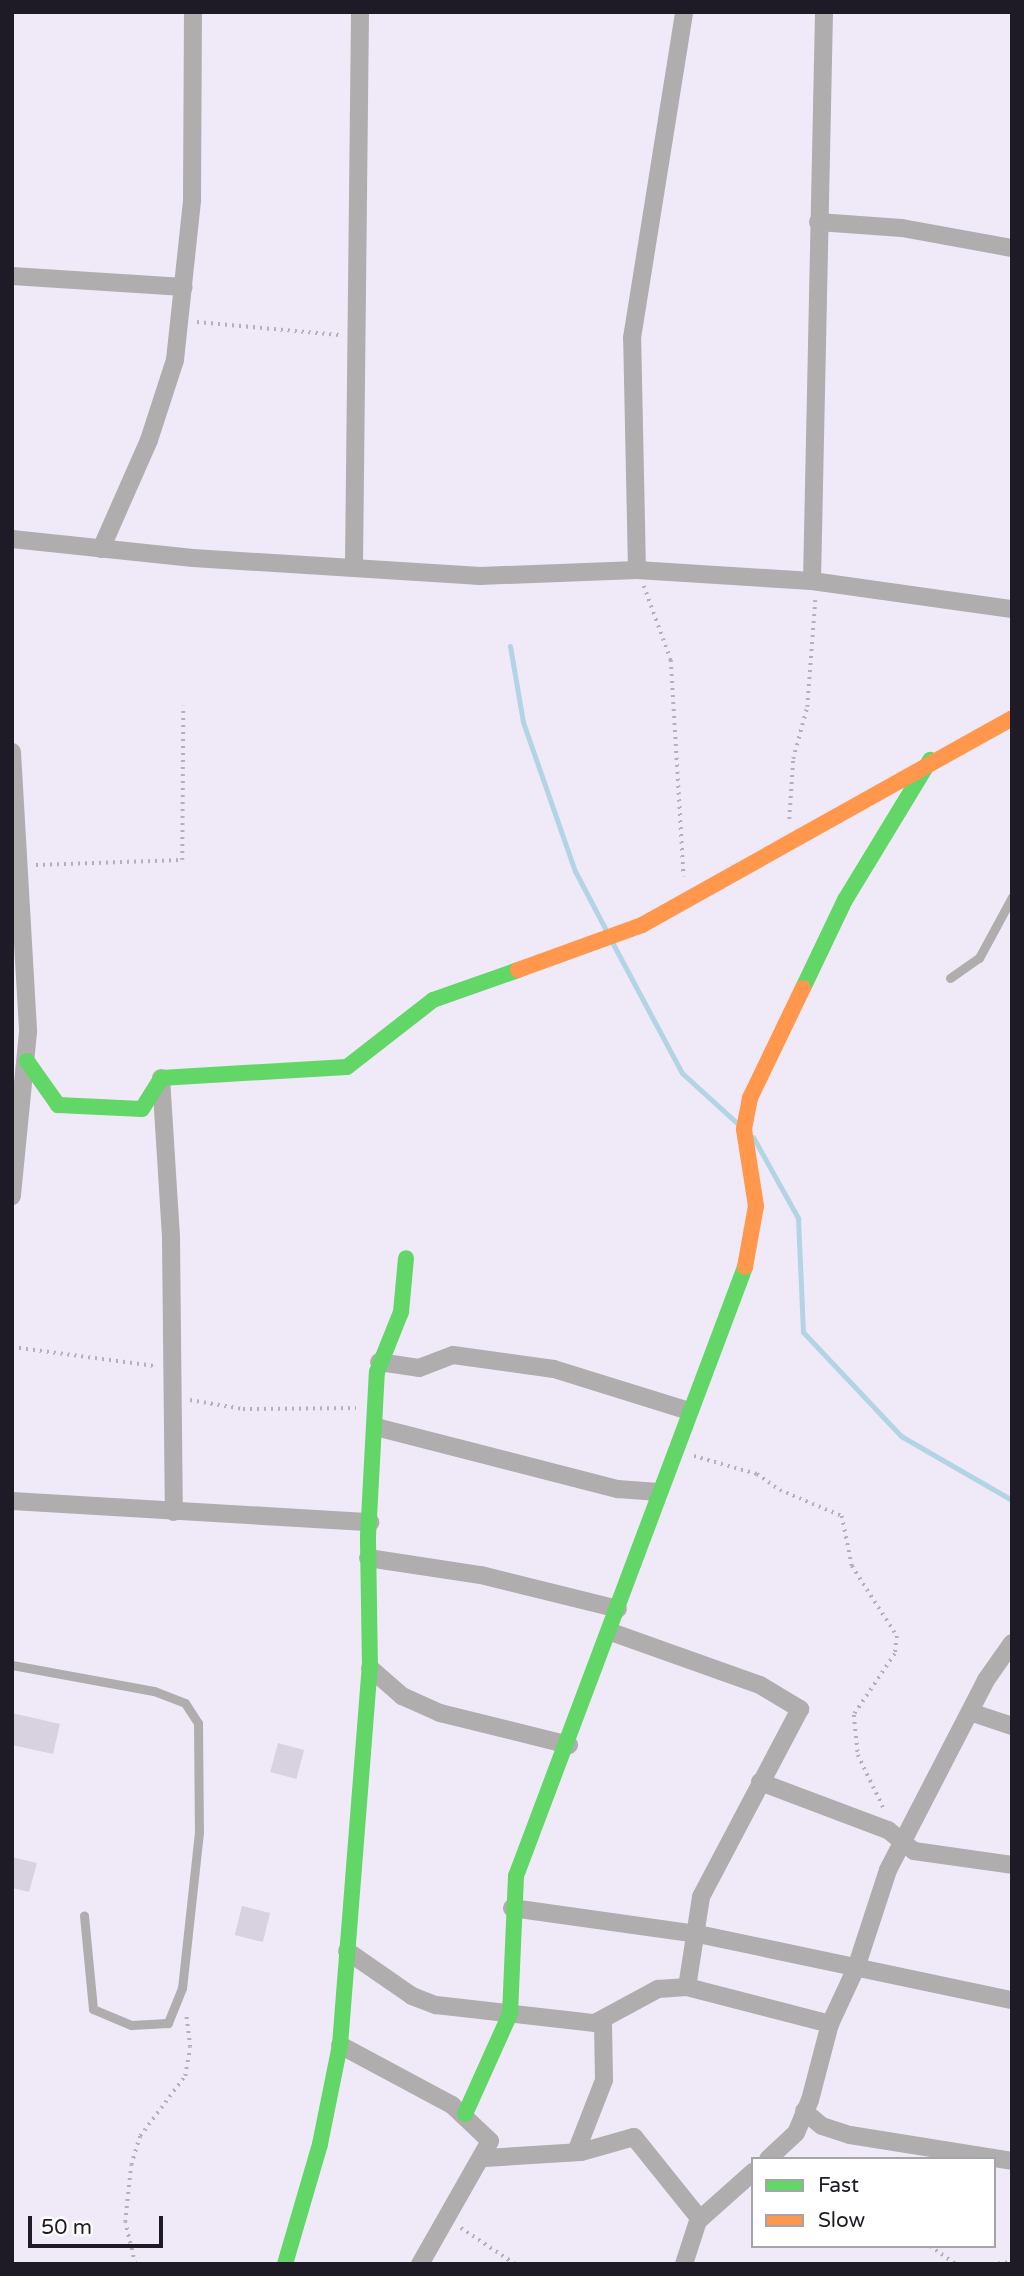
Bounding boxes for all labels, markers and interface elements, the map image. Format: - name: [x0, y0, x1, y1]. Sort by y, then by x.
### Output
- legend: [751, 2157, 996, 2248]
- text: Fast: [818, 2173, 859, 2198]
- scale bar: [32, 2202, 166, 2246]
- text: Slow: [818, 2208, 865, 2233]
- text: 50 m: [41, 2215, 92, 2240]

